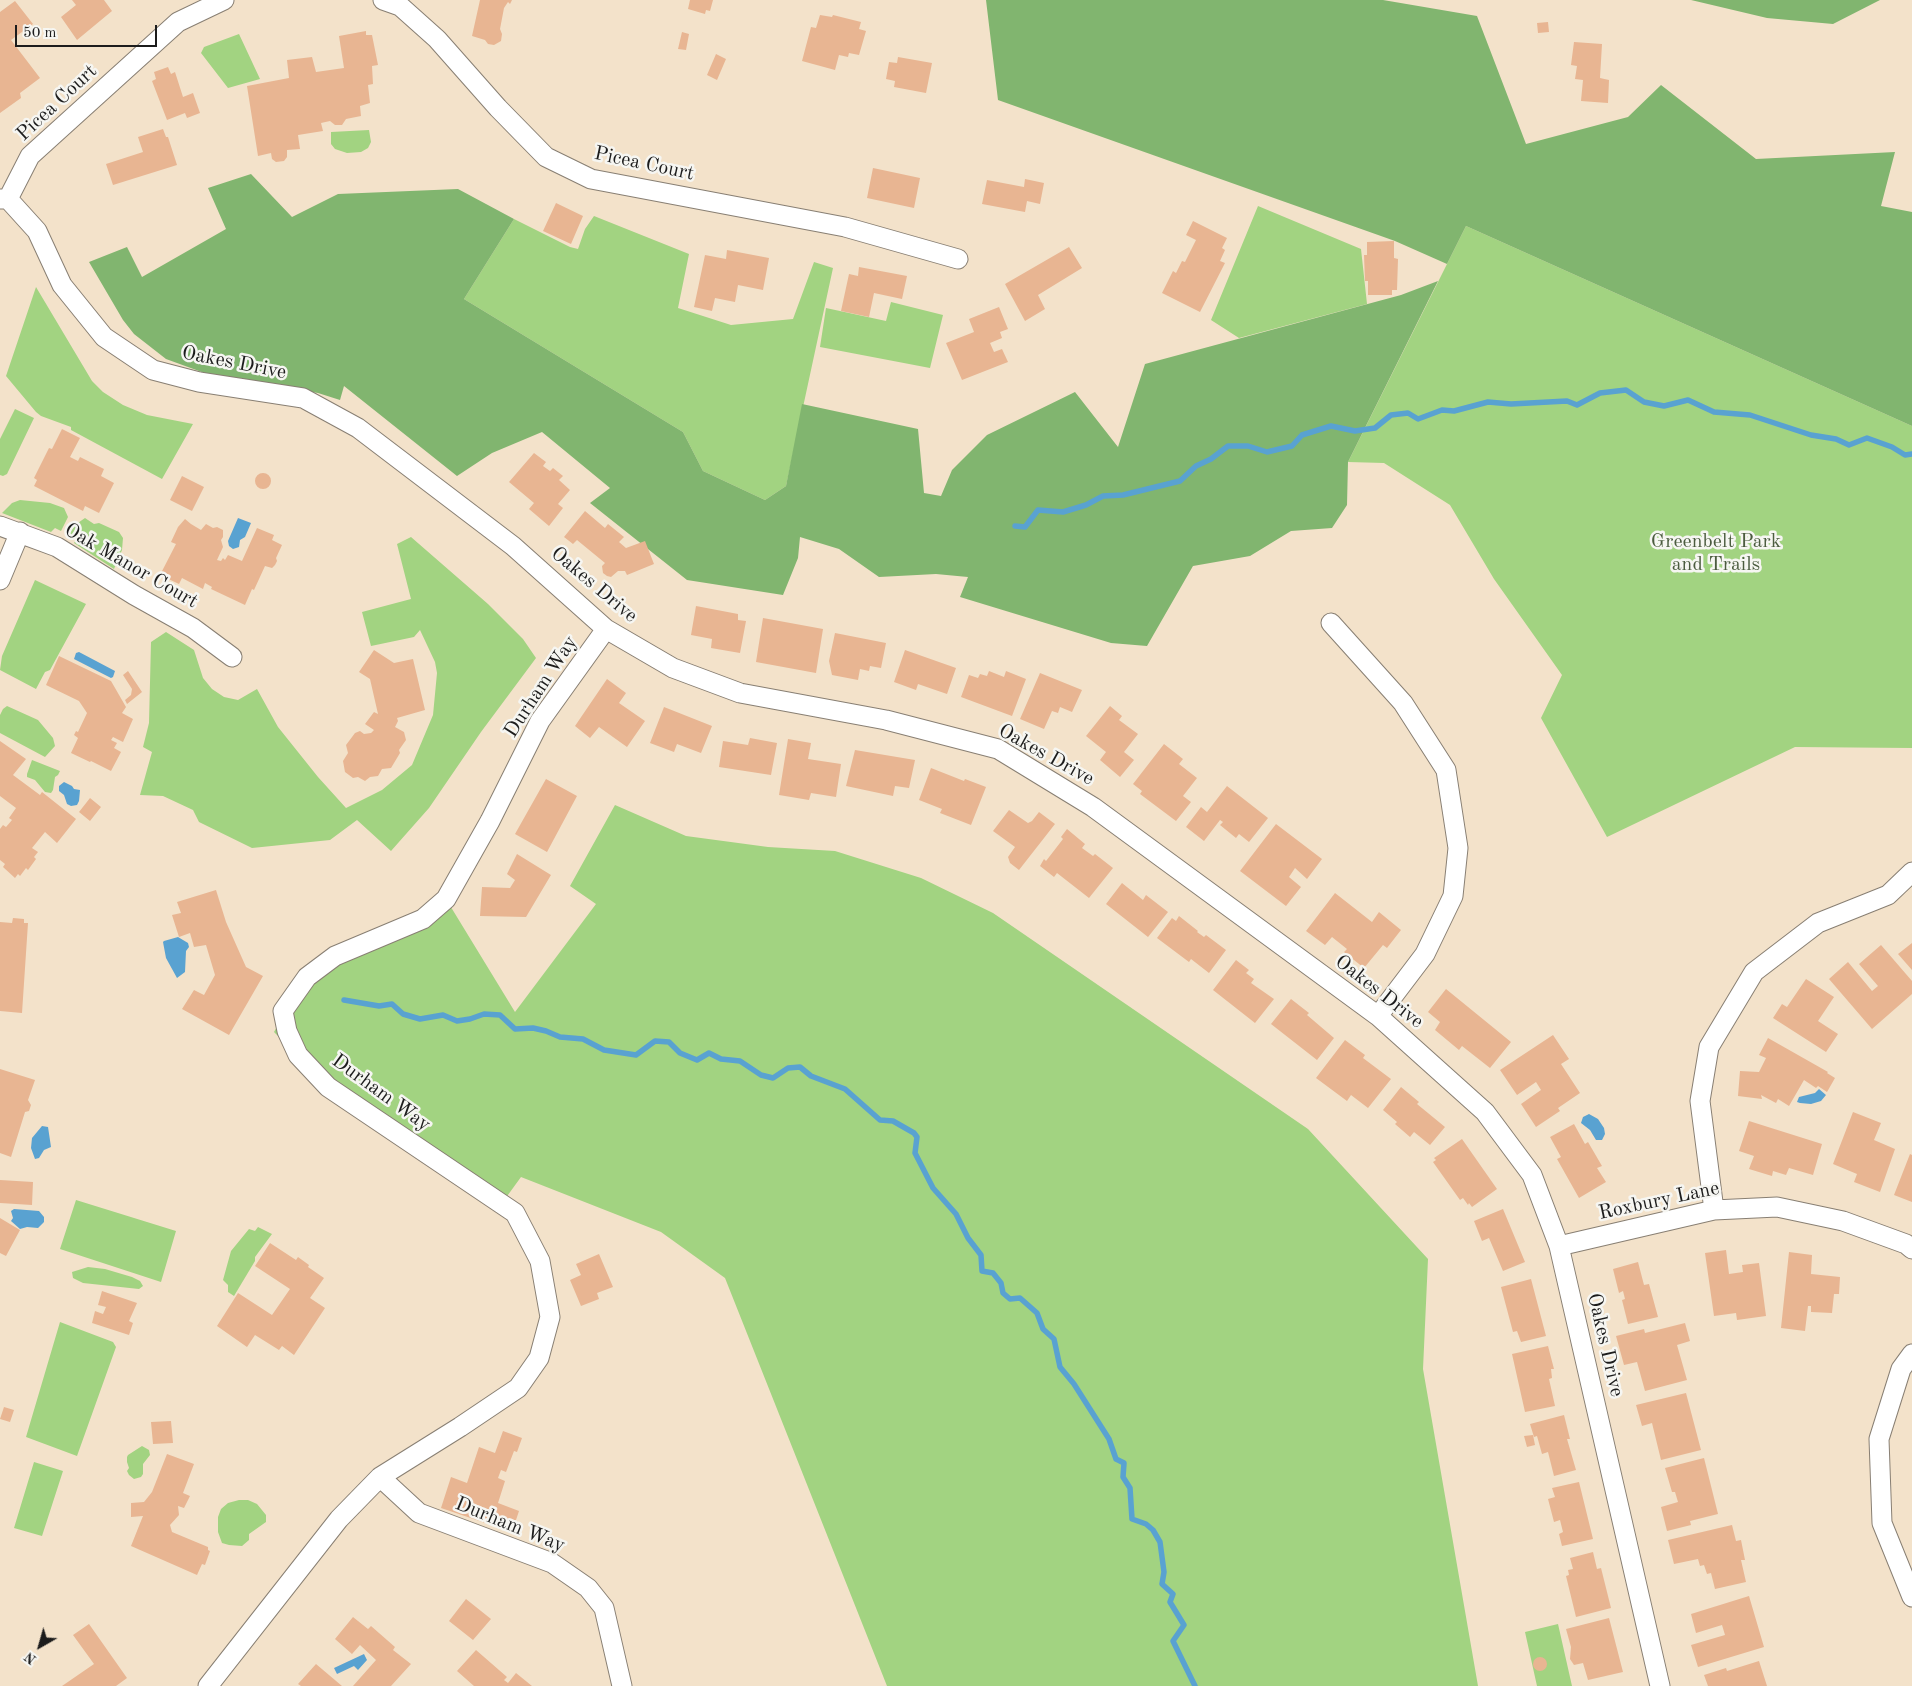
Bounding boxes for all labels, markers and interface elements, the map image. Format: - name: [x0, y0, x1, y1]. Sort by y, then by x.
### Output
- scale bar: [18, 15, 160, 47]
- text: 50 m: [23, 26, 57, 41]
- street label: Picea Court: [12, 60, 102, 146]
- street label: Picea Court: [592, 142, 696, 186]
- street label: Oakes Drive: [180, 341, 288, 385]
- street label: Oak Manor Court: [60, 518, 202, 614]
- park label: Greenbelt Park and Trails: [1651, 530, 1781, 577]
- street label: Oakes Drive: [546, 542, 642, 628]
- street label: Durham Way: [499, 632, 583, 742]
- street label: Oakes Drive: [994, 719, 1098, 791]
- street label: Oakes Drive: [1330, 950, 1428, 1034]
- street label: Durham Way: [327, 1049, 435, 1137]
- street label: Roxbury Lane: [1596, 1177, 1722, 1225]
- street label: Oakes Drive: [1581, 1291, 1629, 1399]
- street label: Durham Way: [451, 1492, 569, 1558]
- north arrow: [15, 1621, 65, 1671]
- text: N: [22, 1649, 39, 1667]

